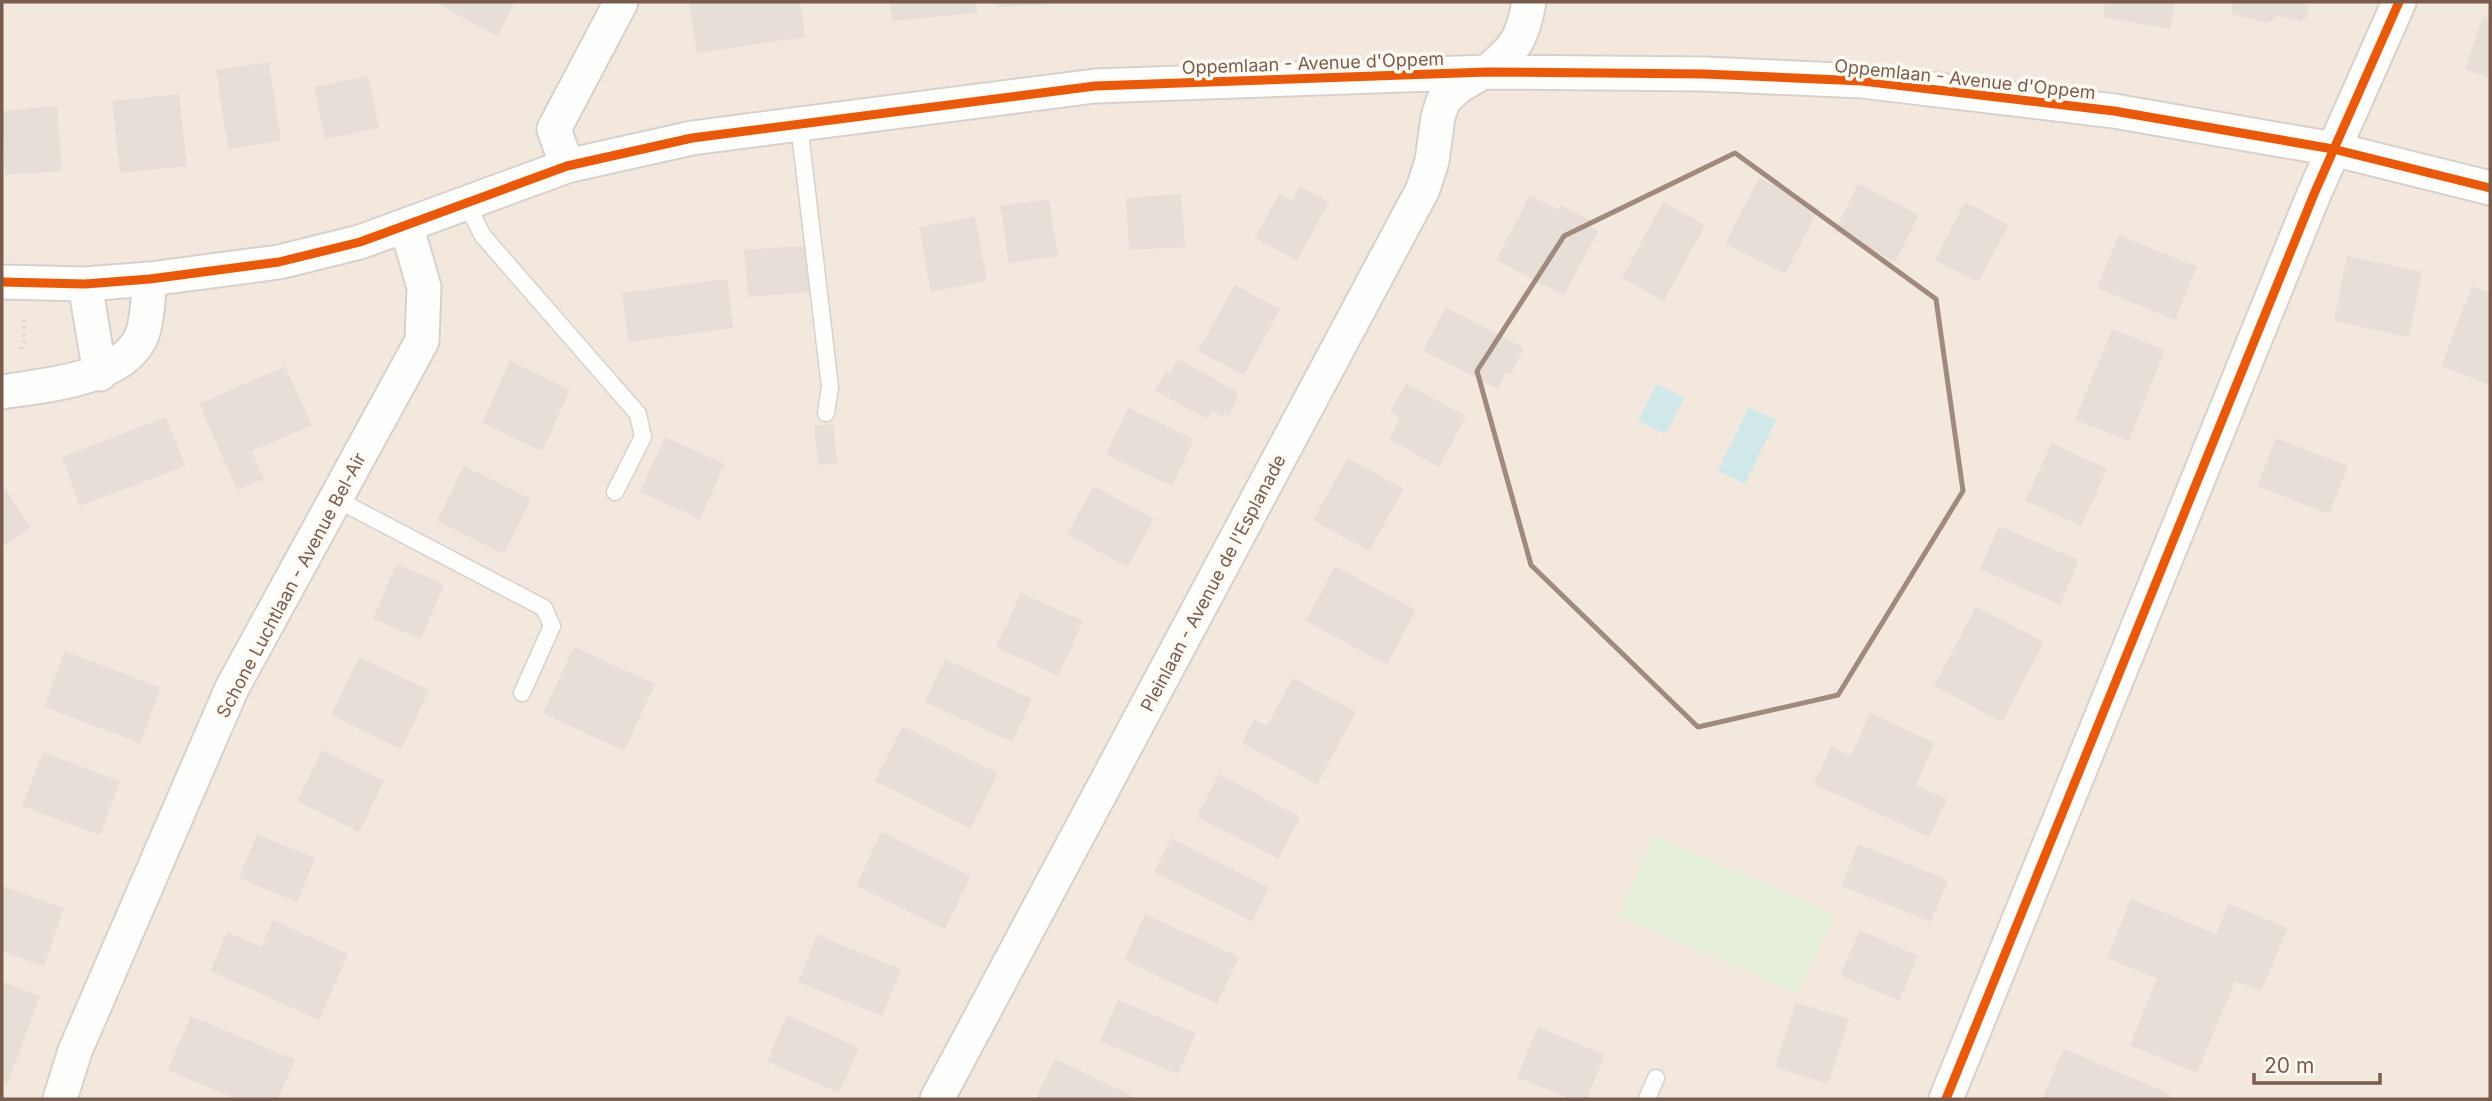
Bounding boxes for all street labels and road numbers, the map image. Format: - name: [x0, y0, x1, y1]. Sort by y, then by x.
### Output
- street label: Oppemlaan - Avenue d'Oppem: [1181, 48, 1445, 78]
- street label: Oppemlaan - Avenue d'Oppem: [1833, 55, 2097, 103]
- street label: Schone Luchtlaan - Avenue Bel-Air: [212, 449, 370, 721]
- street label: Pleinlaan - Avenue de l'Esplanade: [1136, 451, 1290, 715]

